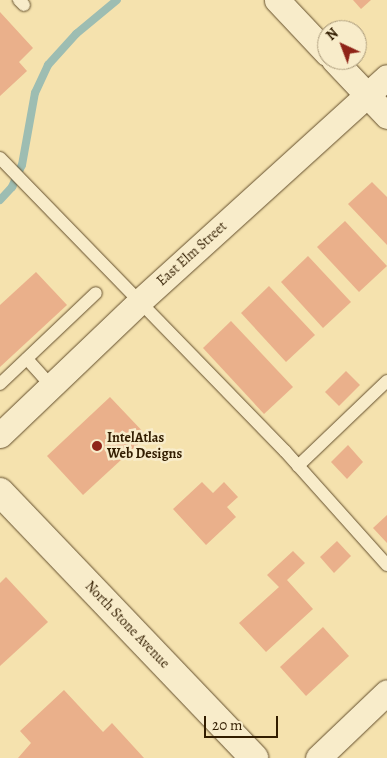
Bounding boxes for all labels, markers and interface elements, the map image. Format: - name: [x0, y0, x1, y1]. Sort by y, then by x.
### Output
- north arrow: [317, 20, 367, 70]
- text: N: [322, 24, 342, 45]
- street label: East Elm Street: [154, 218, 230, 290]
- place label: IntelAtlas Web Designs: [107, 430, 182, 462]
- marker: IntelAtlas Web Designs: [91, 440, 103, 452]
- street label: North Stone Avenue: [81, 578, 173, 672]
- scale bar: [207, 706, 281, 738]
- text: 20 m: [212, 715, 243, 735]

